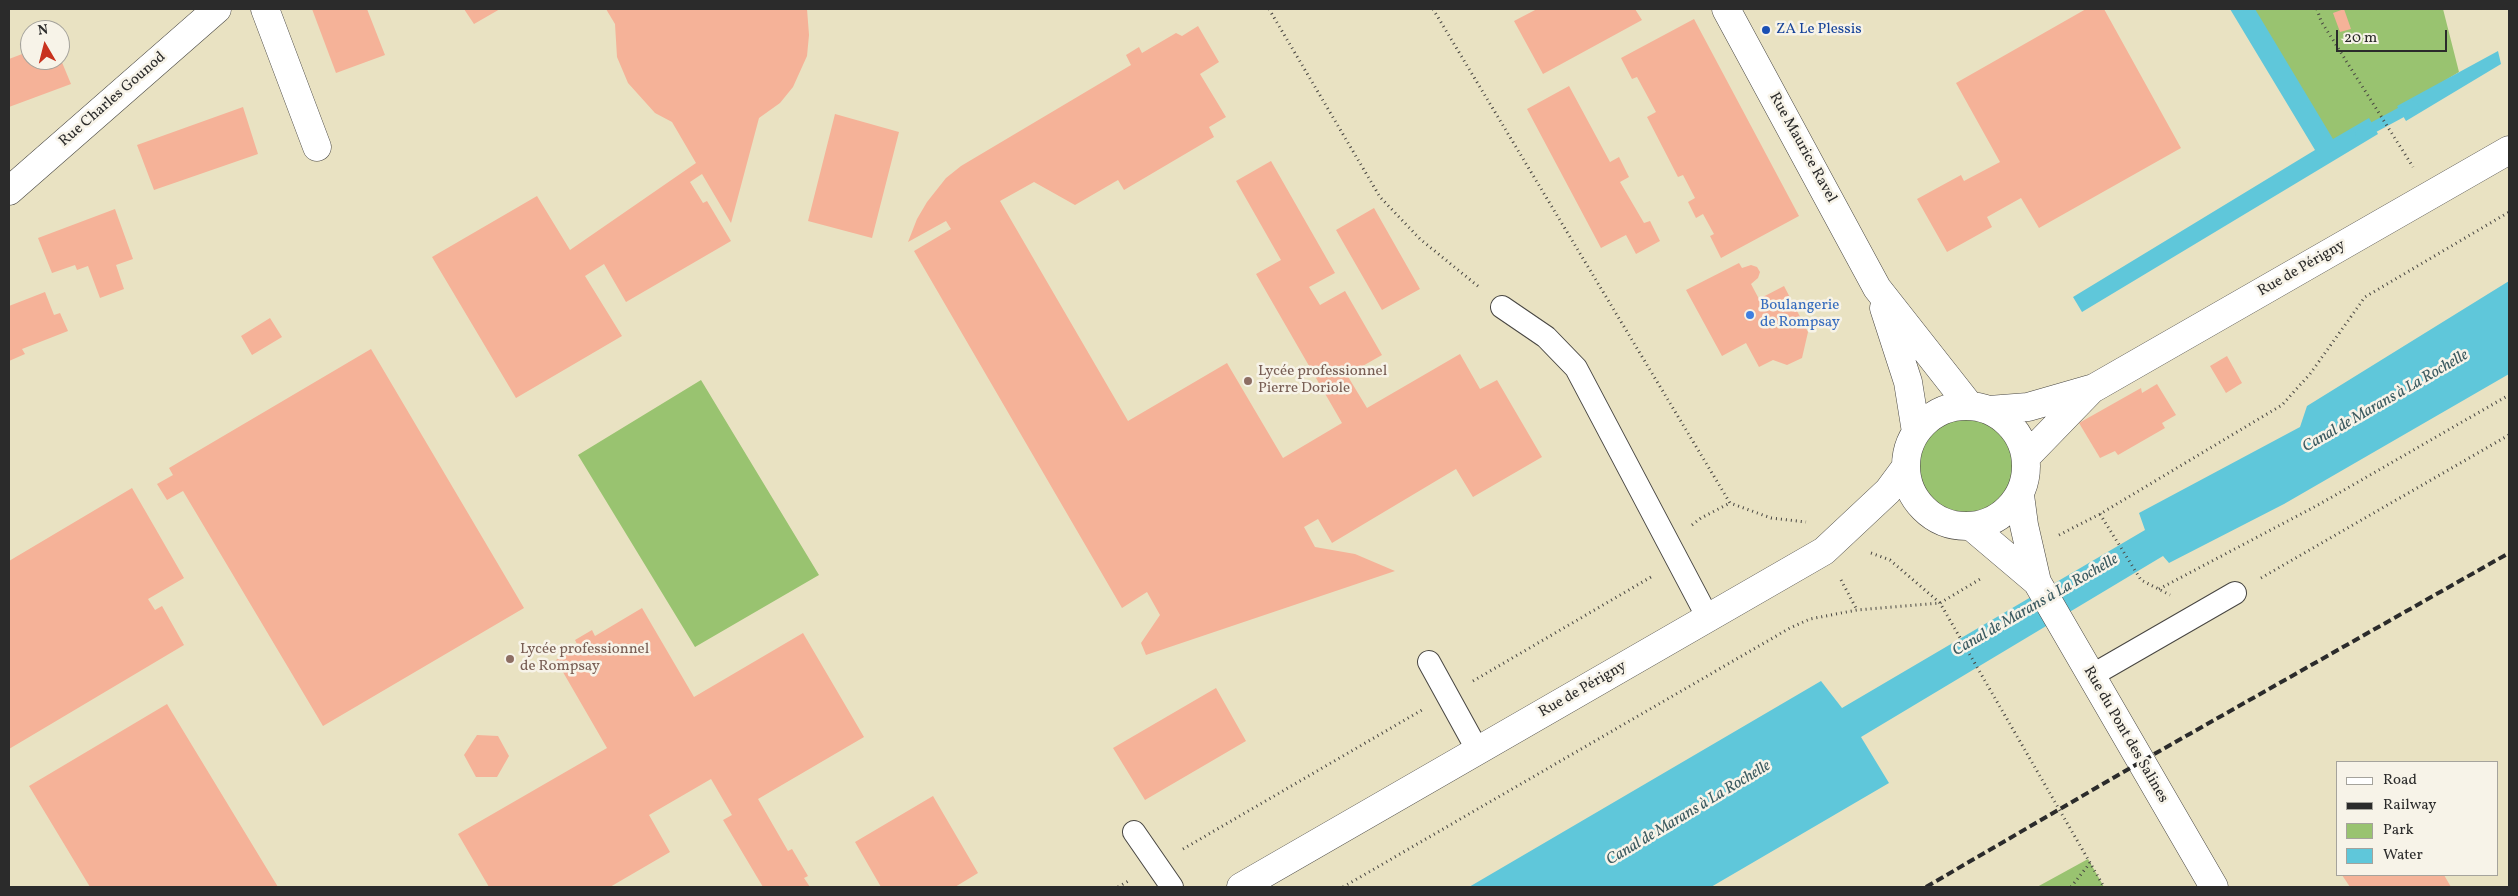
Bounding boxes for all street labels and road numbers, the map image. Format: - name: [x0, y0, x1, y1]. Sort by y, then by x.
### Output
- street label: Rue Charles Gounod: [56, 49, 170, 151]
- street label: Rue Maurice Ravel: [1764, 90, 1840, 206]
- street label: Rue de Périgny: [2255, 237, 2349, 301]
- street label: Rue de Périgny: [1536, 658, 1630, 722]
- street label: Rue du Pont des Salines: [2079, 664, 2171, 806]

